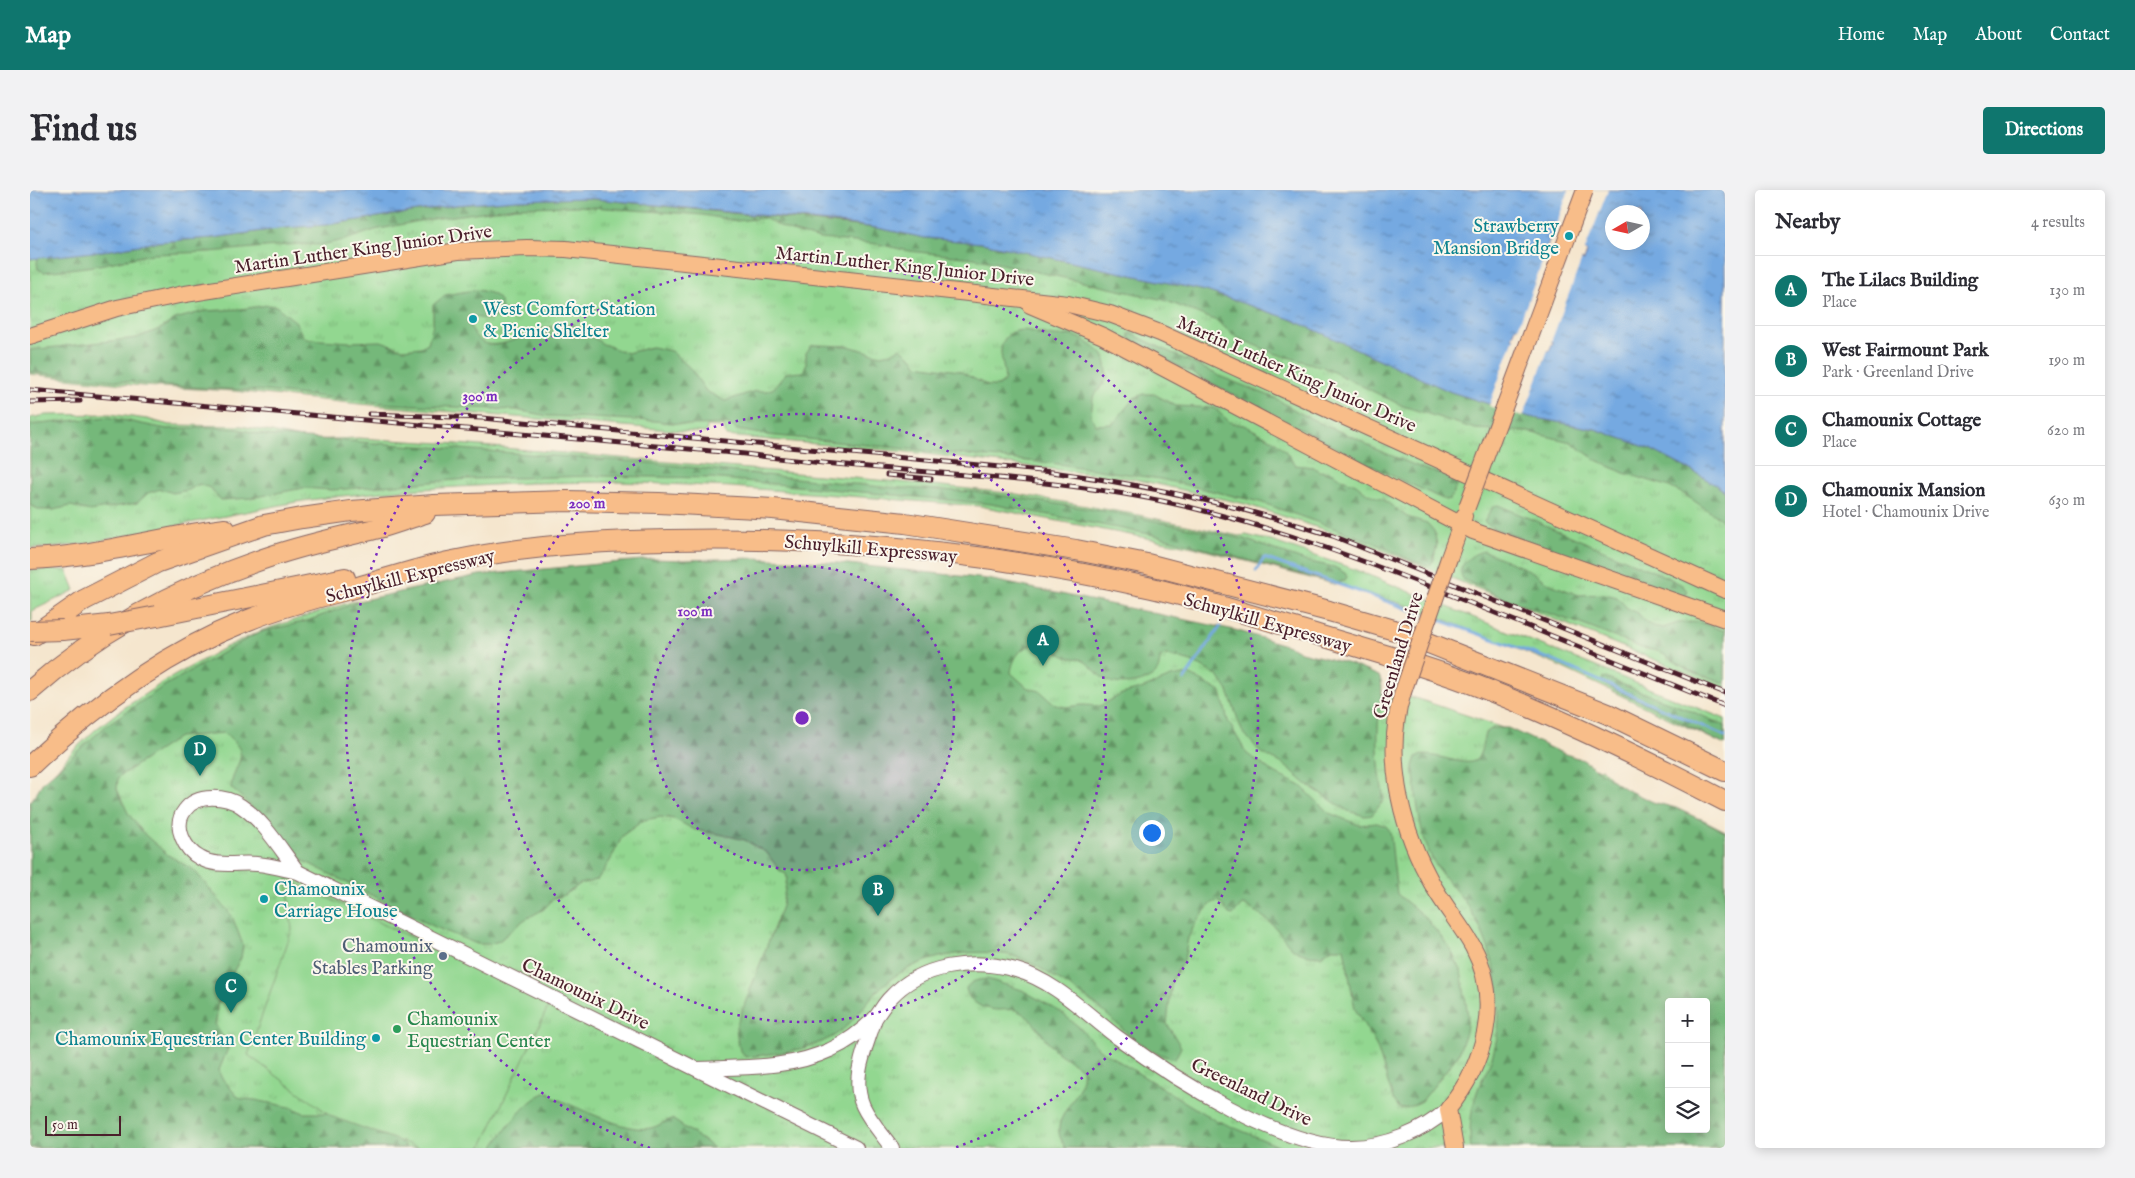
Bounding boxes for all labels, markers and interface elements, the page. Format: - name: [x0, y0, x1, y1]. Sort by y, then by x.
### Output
- text: Map: [25, 20, 71, 51]
- text: Home: [1838, 24, 1885, 47]
- text: Map: [1913, 24, 1947, 47]
- text: About: [1975, 24, 2022, 47]
- text: Contact: [2050, 24, 2110, 47]
- button: Directions: [1983, 107, 2105, 154]
- text: Find us: [30, 108, 137, 153]
- north arrow: [1605, 205, 1650, 250]
- text: Nearby: [1775, 209, 1840, 236]
- text: 4 results: [2031, 213, 2085, 233]
- place label: Strawberry Mansion Bridge: [1433, 215, 1560, 261]
- street label: Martin Luther King Junior Drive: [233, 220, 494, 280]
- marker: Strawberry Mansion Bridge: [1563, 230, 1575, 242]
- street label: Martin Luther King Junior Drive: [774, 241, 1036, 293]
- text: The Lilacs Building: [1822, 269, 1978, 293]
- text: A: [1786, 281, 1796, 301]
- text: 130 m: [2049, 281, 2085, 301]
- text: Place: [1822, 293, 1857, 313]
- place label: West Comfort Station & Picnic Shelter: [483, 298, 656, 344]
- street label: Martin Luther King Junior Drive: [1173, 311, 1420, 439]
- marker: West Comfort Station & Picnic Shelter: [467, 313, 479, 325]
- text: West Fairmount Park: [1822, 339, 1989, 363]
- text: B: [1786, 351, 1796, 371]
- text: 190 m: [2048, 351, 2085, 371]
- text: Park · Greenland Drive: [1822, 363, 1974, 383]
- text: 300 m: [462, 387, 498, 406]
- text: Chamounix Cottage: [1822, 409, 1981, 433]
- text: C: [1785, 421, 1797, 441]
- text: 620 m: [2047, 421, 2085, 441]
- text: Place: [1822, 433, 1857, 453]
- text: Chamounix Mansion: [1822, 479, 1985, 503]
- text: D: [1785, 491, 1797, 511]
- text: 630 m: [2049, 491, 2085, 511]
- text: 200 m: [569, 494, 606, 513]
- text: Hotel · Chamounix Drive: [1822, 503, 1989, 523]
- street label: Schuylkill Expressway: [783, 530, 959, 570]
- street label: Schuylkill Expressway: [323, 544, 498, 610]
- street label: Schuylkill Expressway: [1181, 588, 1355, 660]
- street label: Greenland Drive: [1368, 589, 1430, 722]
- text: 100 m: [677, 602, 713, 621]
- pin: A: [1027, 625, 1059, 666]
- centre of rings: [793, 709, 811, 727]
- pin: D: [184, 735, 216, 776]
- your location: [1139, 820, 1165, 846]
- pin: B: [862, 875, 894, 916]
- place label: Chamounix Carriage House: [274, 878, 398, 924]
- marker: Chamounix Carriage House: [258, 893, 270, 905]
- place label: Chamounix Stables Parking: [312, 935, 434, 981]
- marker: Chamounix Stables Parking: [437, 950, 449, 962]
- street label: Chamounix Drive: [517, 953, 653, 1036]
- pin: C: [215, 972, 247, 1013]
- map controls: [1665, 998, 1710, 1133]
- button: +: [1665, 998, 1710, 1043]
- place label: Chamounix Equestrian Center: [407, 1008, 550, 1054]
- marker: Chamounix Equestrian Center: [391, 1023, 403, 1035]
- place label: Chamounix Equestrian Center Building: [55, 1028, 367, 1052]
- marker: Chamounix Equestrian Center Building: [370, 1032, 382, 1044]
- button: −: [1665, 1043, 1710, 1088]
- street label: Greenland Drive: [1187, 1053, 1316, 1133]
- button: layers: [1665, 1088, 1710, 1133]
- scale bar: [45, 1113, 121, 1136]
- text: 50 m: [52, 1116, 78, 1134]

